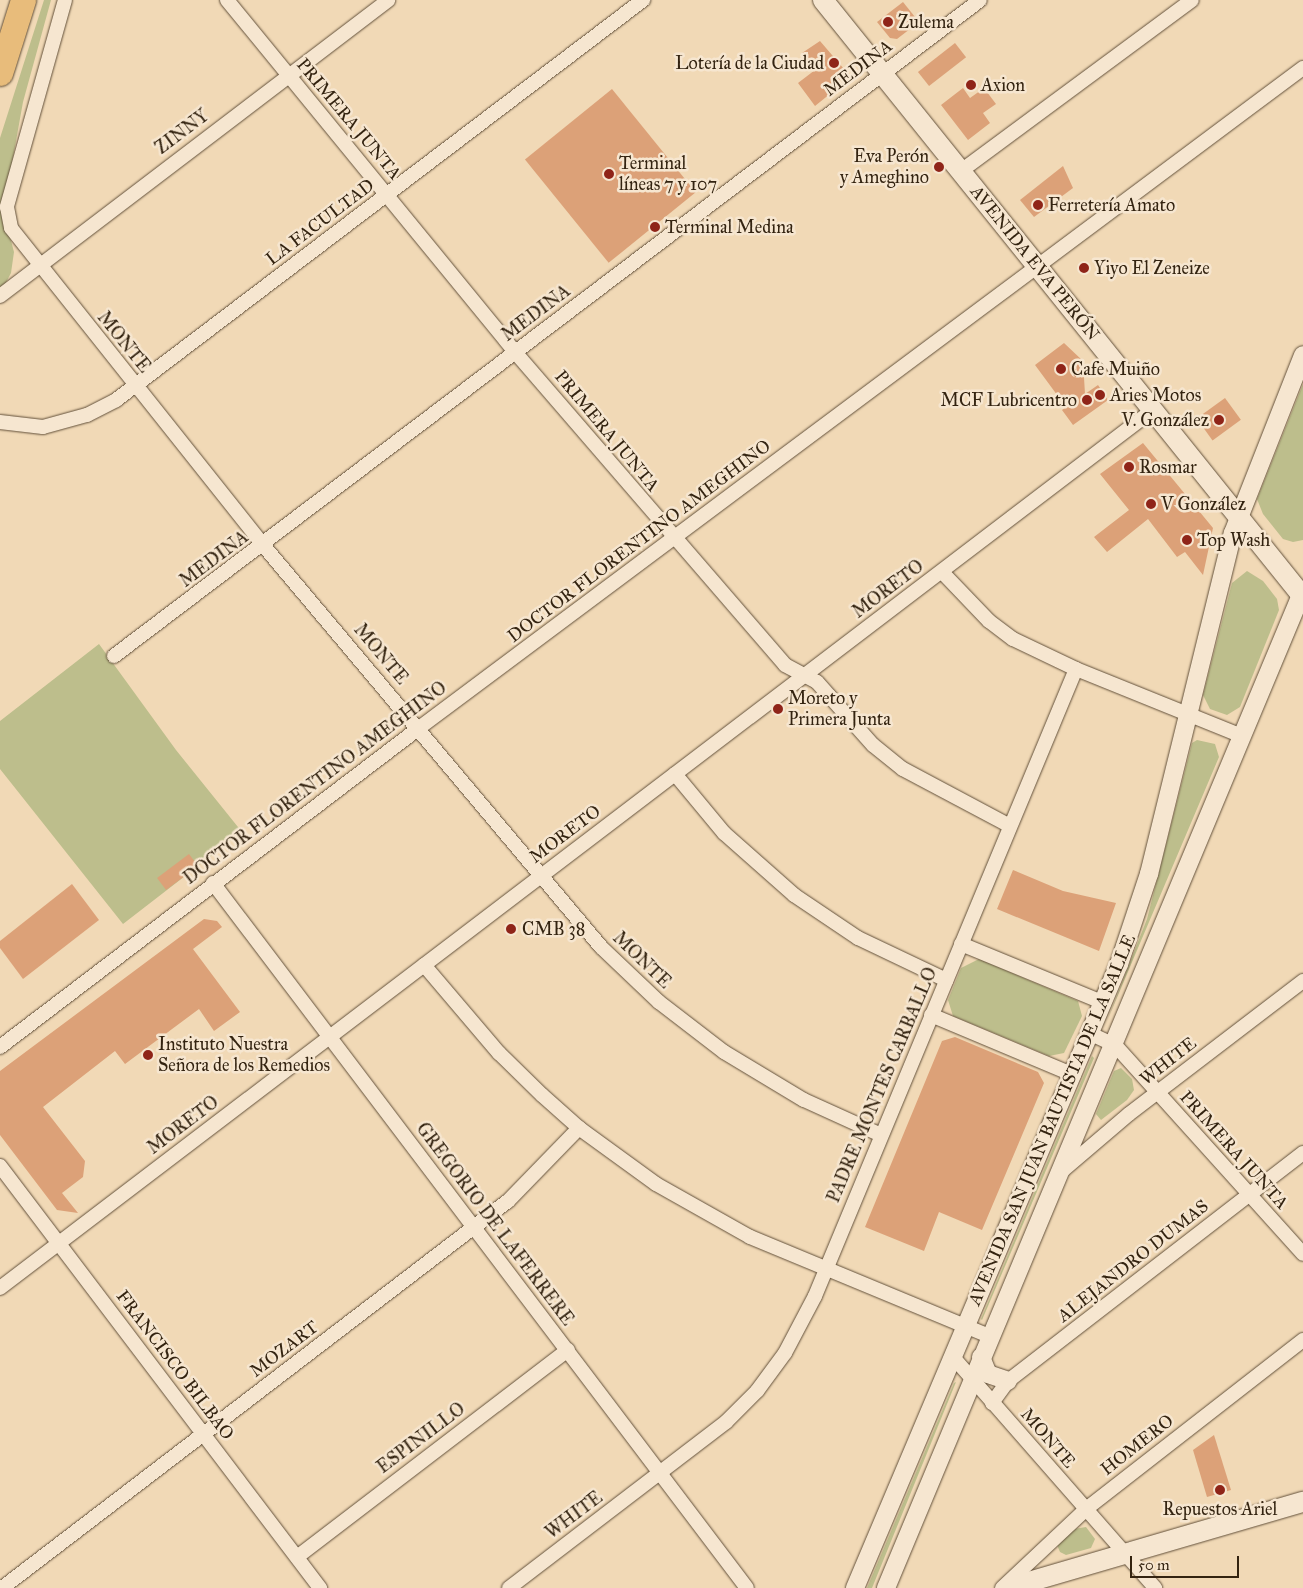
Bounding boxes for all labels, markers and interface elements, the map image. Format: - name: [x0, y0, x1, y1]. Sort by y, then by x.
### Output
- place label: Zulema: [898, 11, 954, 33]
- marker: Zulema: [882, 16, 894, 28]
- street label: MEDINA: [819, 35, 897, 101]
- place label: Lotería de la Ciudad: [675, 52, 824, 74]
- street label: PRIMERA JUNTA: [292, 54, 406, 184]
- marker: Lotería de la Ciudad: [828, 57, 840, 69]
- place label: Axion: [981, 74, 1025, 96]
- marker: Axion: [965, 79, 977, 91]
- street label: ZINNY: [151, 105, 213, 159]
- place label: Eva Perón y Ameghino: [840, 146, 929, 188]
- place label: Terminal líneas 7 y 107: [619, 153, 717, 195]
- marker: Eva Perón y Ameghino: [933, 161, 945, 173]
- marker: Terminal líneas 7 y 107: [603, 168, 615, 180]
- street label: LA FACULTAD: [262, 174, 378, 270]
- street label: AVENIDA EVA PERÓN: [966, 181, 1104, 345]
- place label: Ferretería Amato: [1048, 194, 1175, 216]
- marker: Ferretería Amato: [1032, 199, 1044, 211]
- place label: Terminal Medina: [665, 216, 793, 238]
- marker: Terminal Medina: [649, 221, 661, 233]
- place label: Yiyo El Zeneize: [1094, 257, 1210, 279]
- marker: Yiyo El Zeneize: [1078, 262, 1090, 274]
- street label: MEDINA: [497, 280, 575, 346]
- street label: MONTE: [93, 307, 155, 377]
- place label: Cafe Muiño: [1071, 358, 1160, 380]
- marker: Cafe Muiño: [1055, 363, 1067, 375]
- street label: PRIMERA JUNTA: [550, 366, 664, 496]
- place label: Aries Motos: [1110, 384, 1201, 406]
- place label: MCF Lubricentro: [941, 389, 1077, 411]
- marker: Aries Motos: [1094, 389, 1106, 401]
- marker: MCF Lubricentro: [1081, 394, 1093, 406]
- place label: V. González: [1121, 409, 1209, 431]
- marker: V. González: [1213, 414, 1225, 426]
- street label: DOCTOR FLORENTINO AMEGHINO: [503, 435, 775, 647]
- place label: Rosmar: [1139, 456, 1197, 478]
- marker: Rosmar: [1123, 461, 1135, 473]
- place label: V González: [1161, 493, 1246, 515]
- marker: V González: [1145, 498, 1157, 510]
- street label: MEDINA: [175, 526, 253, 592]
- place label: Top Wash: [1197, 529, 1270, 551]
- marker: Top Wash: [1181, 534, 1193, 546]
- street label: MORETO: [848, 555, 928, 623]
- street label: MONTE: [349, 619, 413, 689]
- street label: DOCTOR FLORENTINO AMEGHINO: [179, 677, 451, 889]
- place label: Moreto y Primera Junta: [788, 688, 891, 731]
- marker: Moreto y Primera Junta: [772, 703, 784, 715]
- street label: MORETO: [525, 800, 605, 868]
- place label: CMB 38: [522, 918, 585, 940]
- marker: CMB 38: [504, 922, 518, 936]
- street label: MONTE: [608, 927, 676, 993]
- street label: AVENIDA SAN JUAN BAUTISTA DE LA SALLE: [964, 931, 1140, 1309]
- street label: PADRE MONTES CARBALLO: [823, 964, 941, 1206]
- street label: WHITE: [1136, 1032, 1200, 1090]
- place label: Instituto Nuestra Señora de los Remedios: [158, 1034, 330, 1076]
- marker: Instituto Nuestra Señora de los Remedios: [142, 1049, 154, 1061]
- street label: PRIMERA JUNTA: [1175, 1086, 1293, 1214]
- street label: MORETO: [143, 1091, 223, 1159]
- street label: GREGORIO DE LAFERRERE: [412, 1118, 578, 1330]
- street label: ALEJANDRO DUMAS: [1053, 1195, 1213, 1327]
- street label: FRANCISCO BILBAO: [112, 1286, 238, 1444]
- street label: MOZART: [245, 1316, 323, 1382]
- street label: ESPINILLO: [373, 1398, 469, 1478]
- street label: MONTE: [1016, 1404, 1080, 1472]
- street label: HOMERO: [1096, 1410, 1178, 1480]
- marker: Repuestos Ariel: [1214, 1484, 1226, 1496]
- street label: WHITE: [541, 1487, 607, 1543]
- place label: Repuestos Ariel: [1163, 1498, 1277, 1520]
- scale bar: [1133, 1546, 1242, 1578]
- text: 50 m: [1138, 1556, 1170, 1574]

